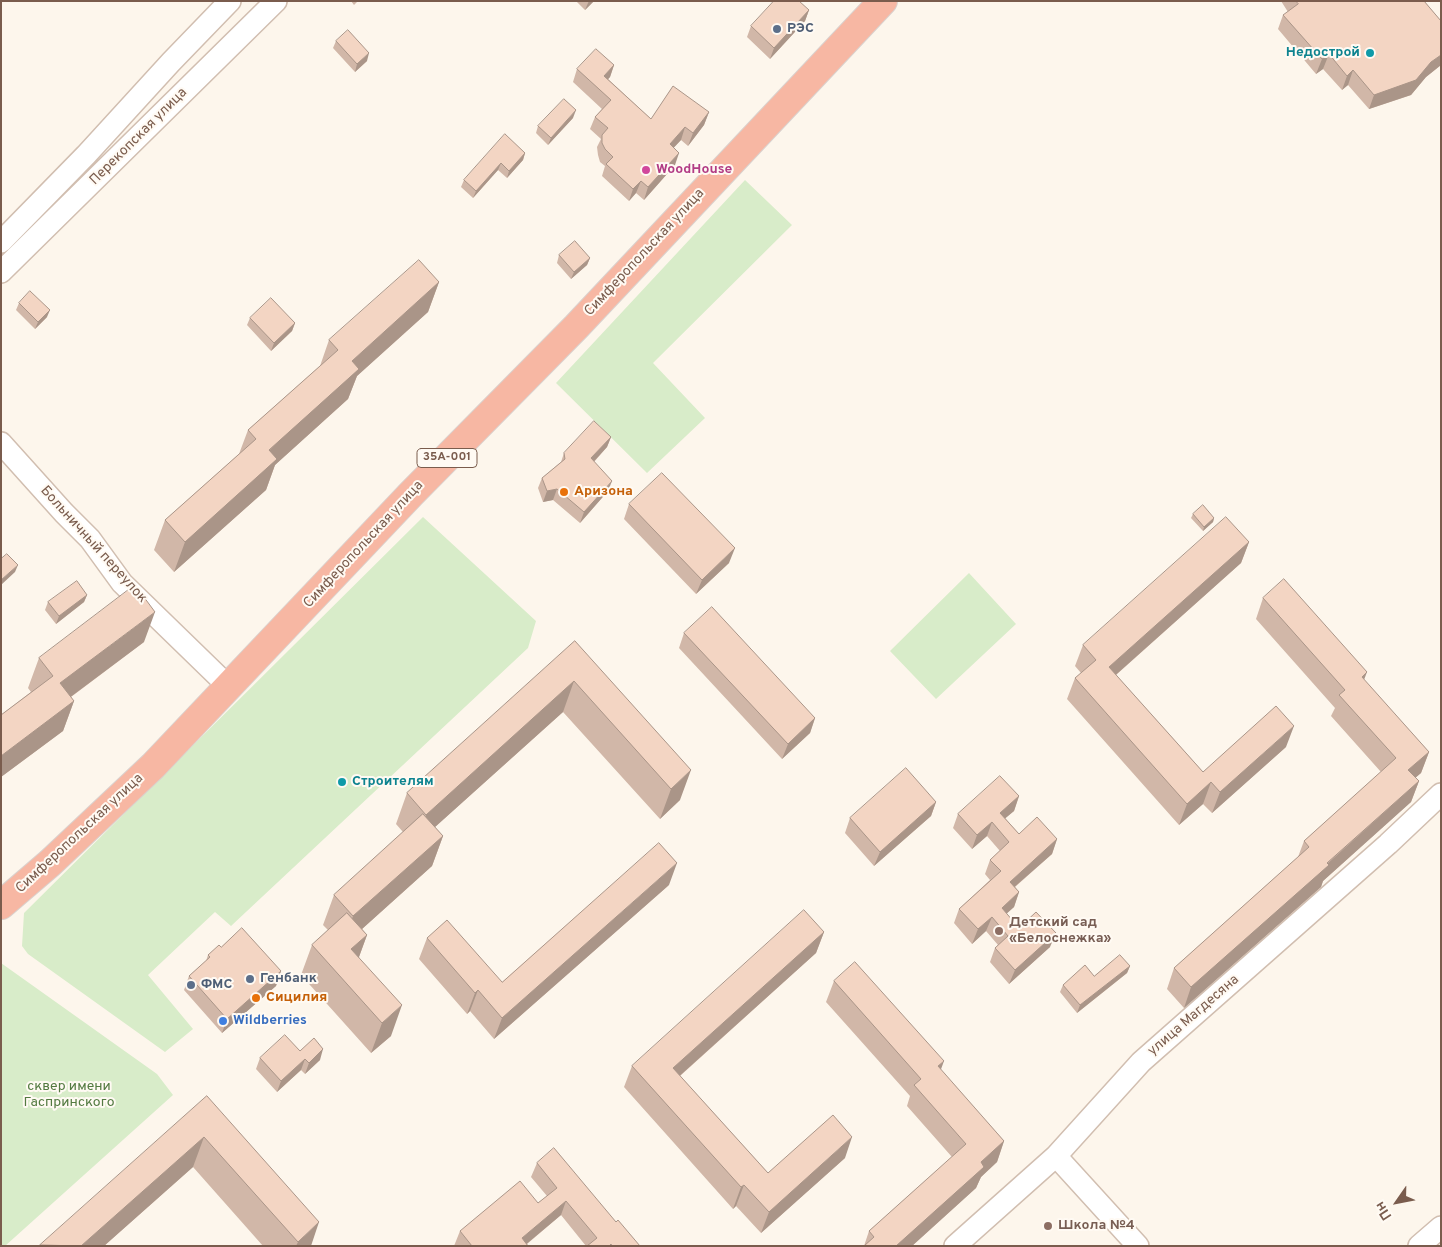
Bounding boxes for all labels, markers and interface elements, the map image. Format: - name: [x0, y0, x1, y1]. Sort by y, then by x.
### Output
- place label: РЭС: [787, 21, 814, 37]
- marker: РЭС: [771, 23, 783, 35]
- place label: Недострой: [1286, 45, 1360, 61]
- marker: Недострой: [1364, 47, 1376, 59]
- street label: Перекопская улица: [87, 85, 191, 189]
- place label: WoodHouse: [656, 162, 732, 178]
- marker: WoodHouse: [640, 164, 652, 176]
- street label: Симферопольская улица: [582, 186, 708, 320]
- road number: 35А-001: [417, 448, 477, 468]
- street label: Симферопольская улица: [301, 478, 427, 612]
- street label: Больничный переулок: [36, 483, 150, 607]
- place label: Аризона: [574, 484, 633, 500]
- marker: Аризона: [558, 486, 570, 498]
- street label: Симферопольская улица: [13, 771, 147, 897]
- place label: Строителям: [352, 774, 434, 790]
- marker: Строителям: [336, 776, 348, 788]
- place label: Детский сад «Белоснежка»: [1009, 915, 1111, 948]
- marker: Детский сад «Белоснежка»: [993, 925, 1005, 937]
- place label: Генбанк: [260, 971, 317, 987]
- street label: улица Магдесяна: [1145, 972, 1243, 1060]
- marker: Генбанк: [244, 973, 256, 985]
- place label: ФМС: [201, 977, 232, 993]
- marker: ФМС: [185, 979, 197, 991]
- place label: Сицилия: [266, 990, 327, 1006]
- marker: Сицилия: [250, 992, 262, 1004]
- place label: Wildberries: [233, 1013, 307, 1029]
- marker: Wildberries: [217, 1015, 229, 1027]
- park label: сквер имени Гаспринского: [24, 1079, 114, 1112]
- north arrow: [1372, 1177, 1422, 1227]
- text: Пн: [1372, 1198, 1396, 1223]
- place label: Школа №4: [1058, 1218, 1135, 1234]
- marker: Школа №4: [1042, 1220, 1054, 1232]

